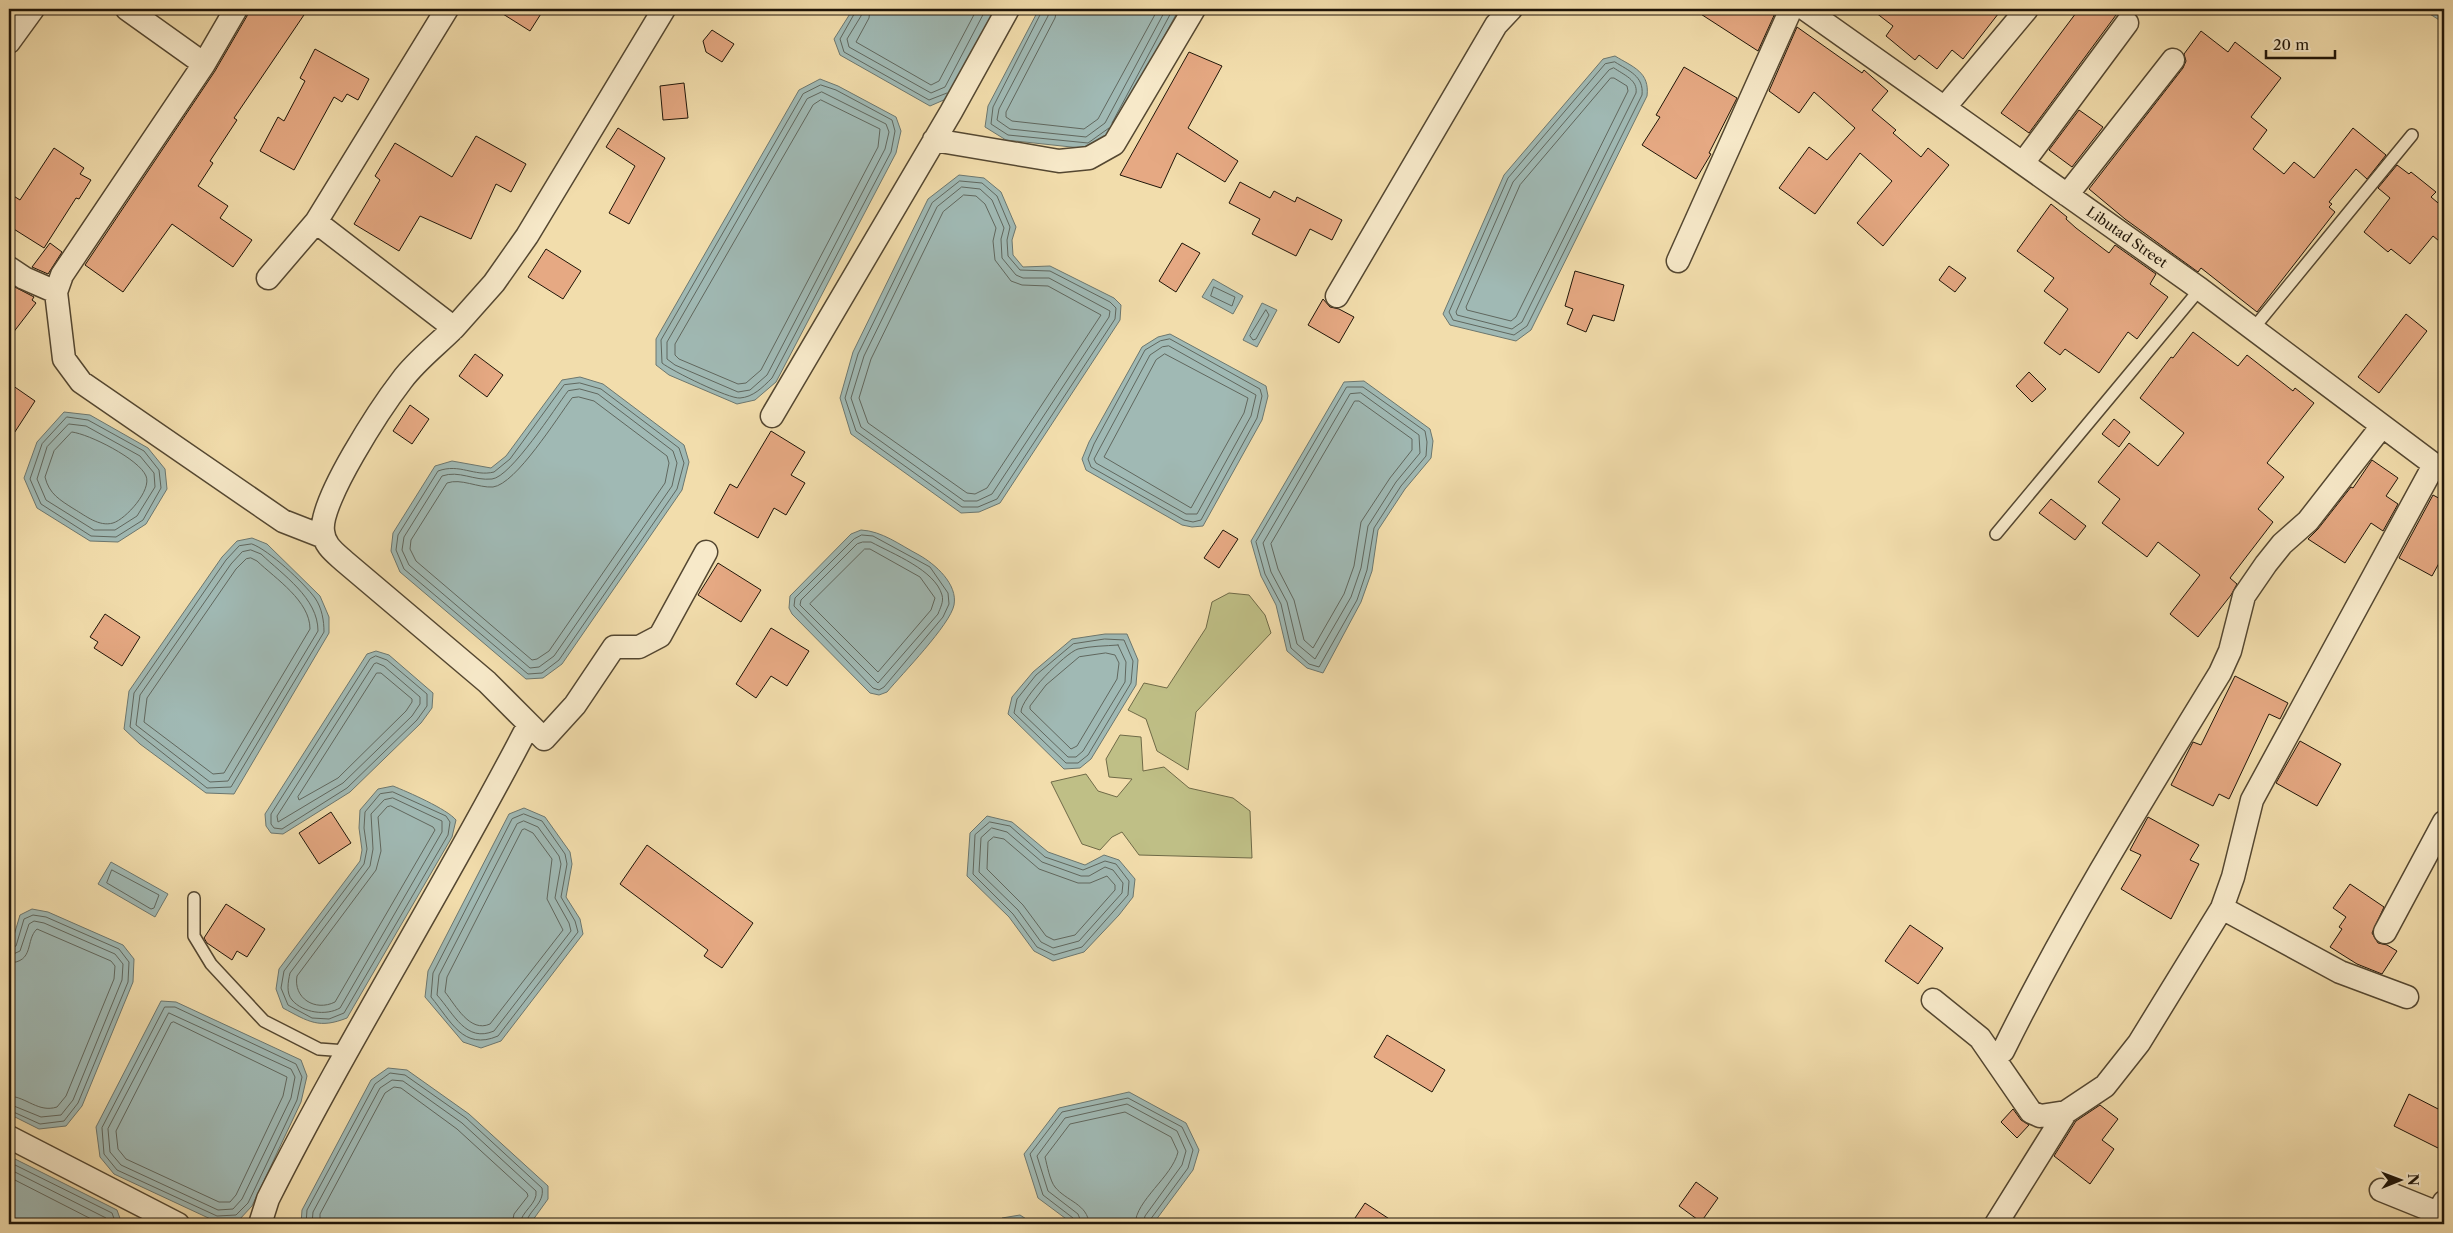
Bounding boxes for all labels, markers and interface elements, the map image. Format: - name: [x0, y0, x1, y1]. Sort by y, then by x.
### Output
- scale bar: [2266, 28, 2334, 60]
- text: 20 m: [2273, 35, 2309, 54]
- street label: Libutad Street: [2083, 202, 2171, 272]
- north arrow: [2376, 1156, 2426, 1206]
- text: N: [2404, 1174, 2422, 1186]

